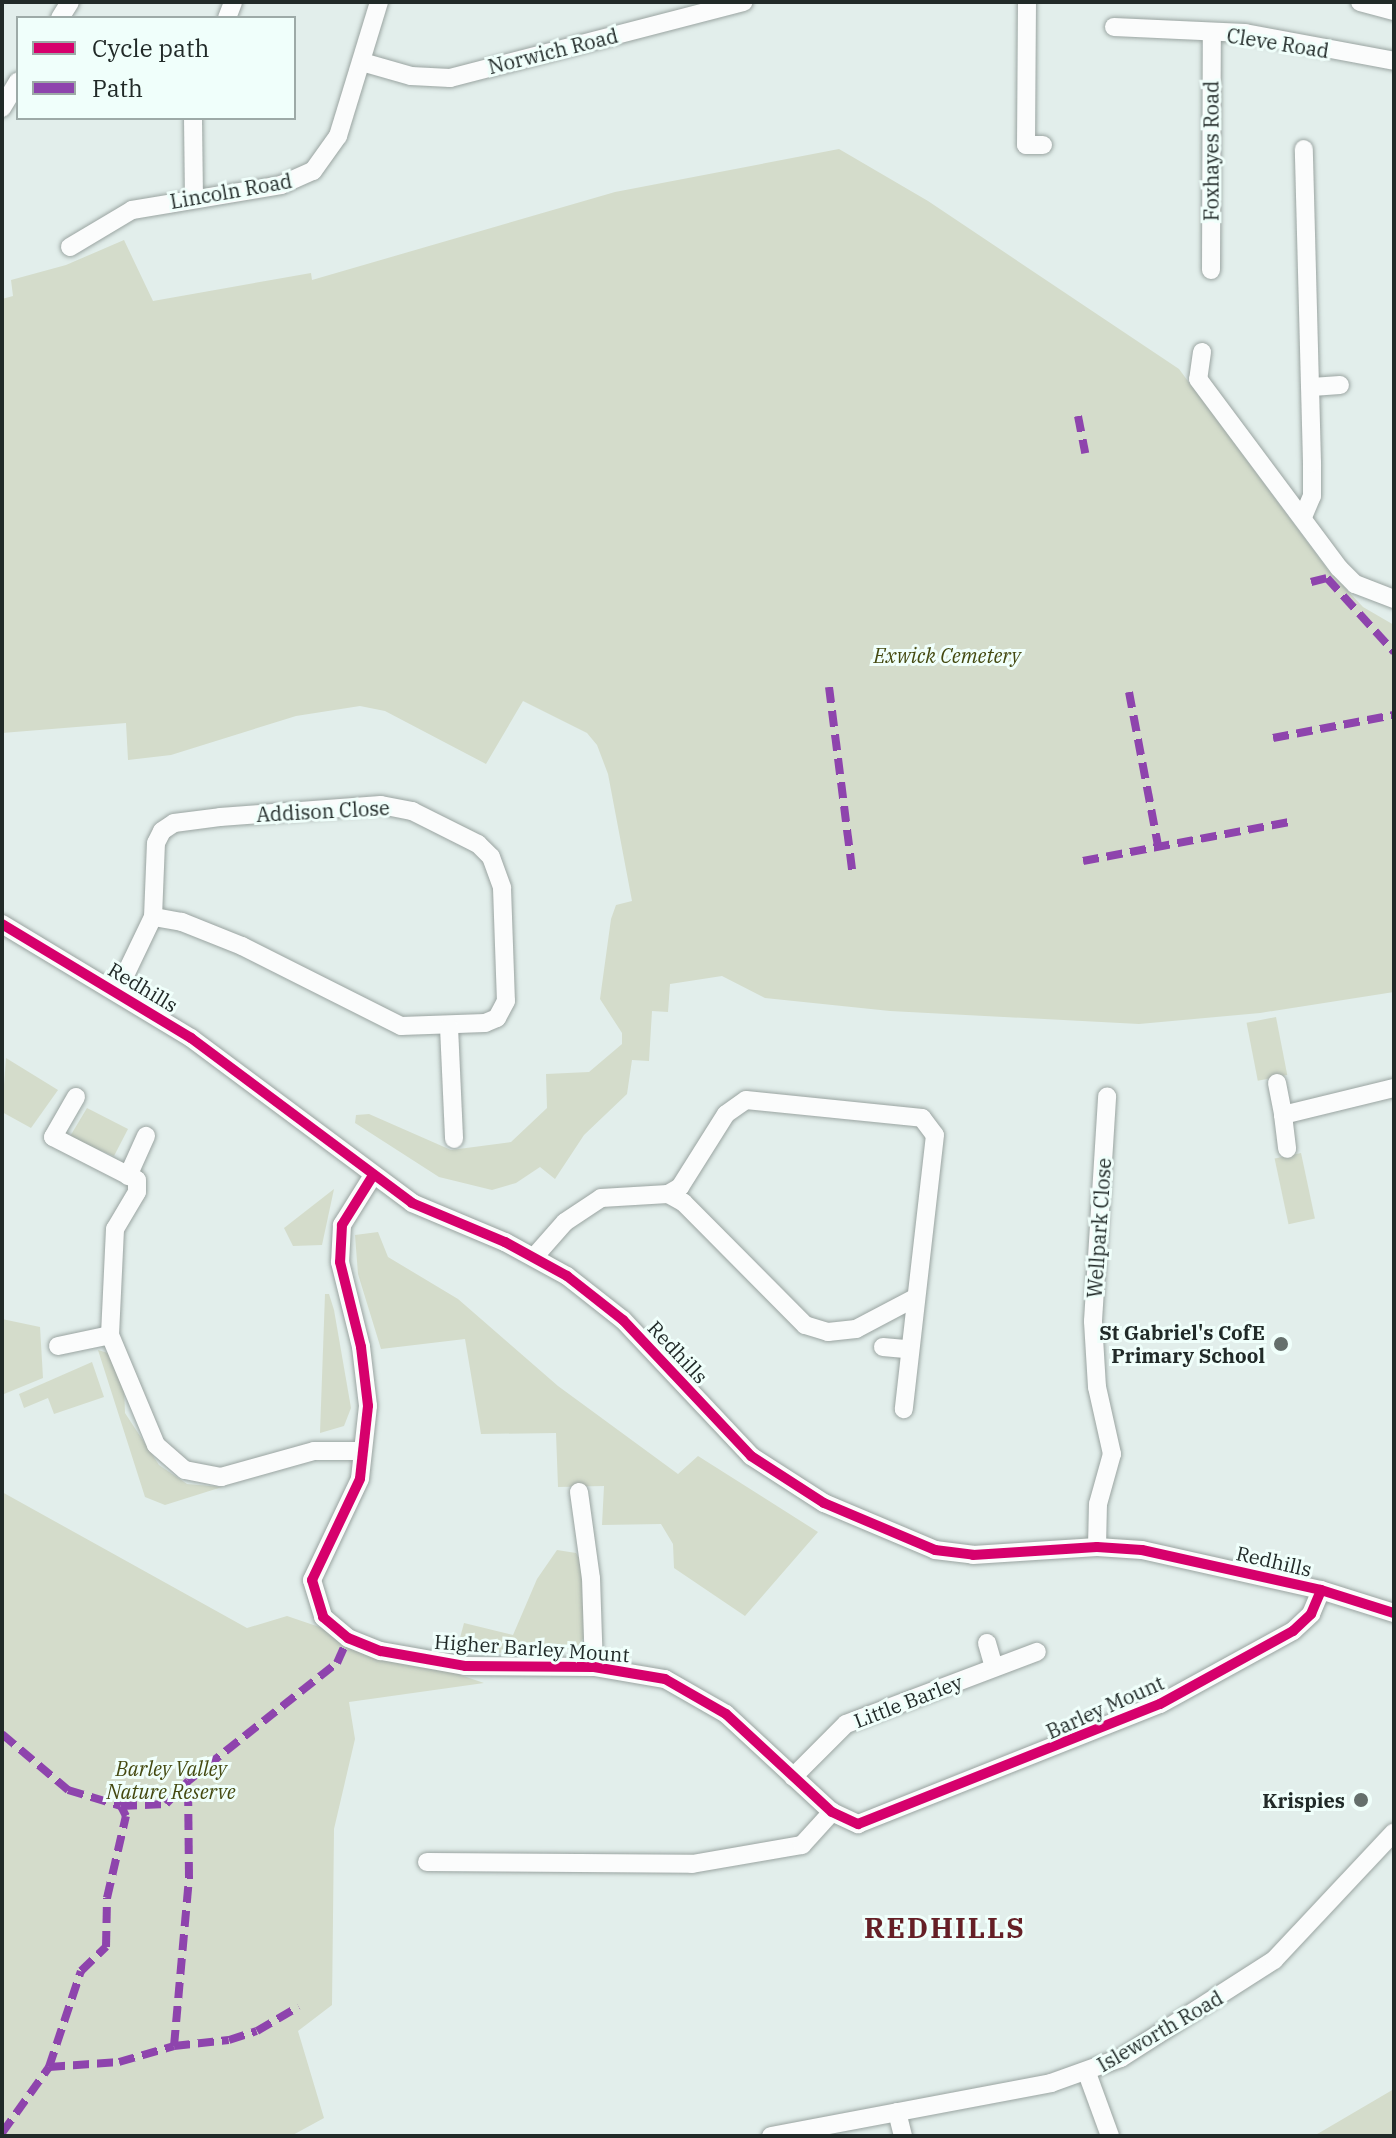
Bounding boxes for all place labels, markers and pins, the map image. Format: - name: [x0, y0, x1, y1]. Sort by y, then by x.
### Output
- place label: St Gabriel's CofE Primary School: [1099, 1320, 1265, 1367]
- marker: St Gabriel's CofE Primary School: [1272, 1335, 1290, 1353]
- place label: Krispies: [1262, 1788, 1345, 1812]
- marker: Krispies: [1352, 1791, 1370, 1809]

